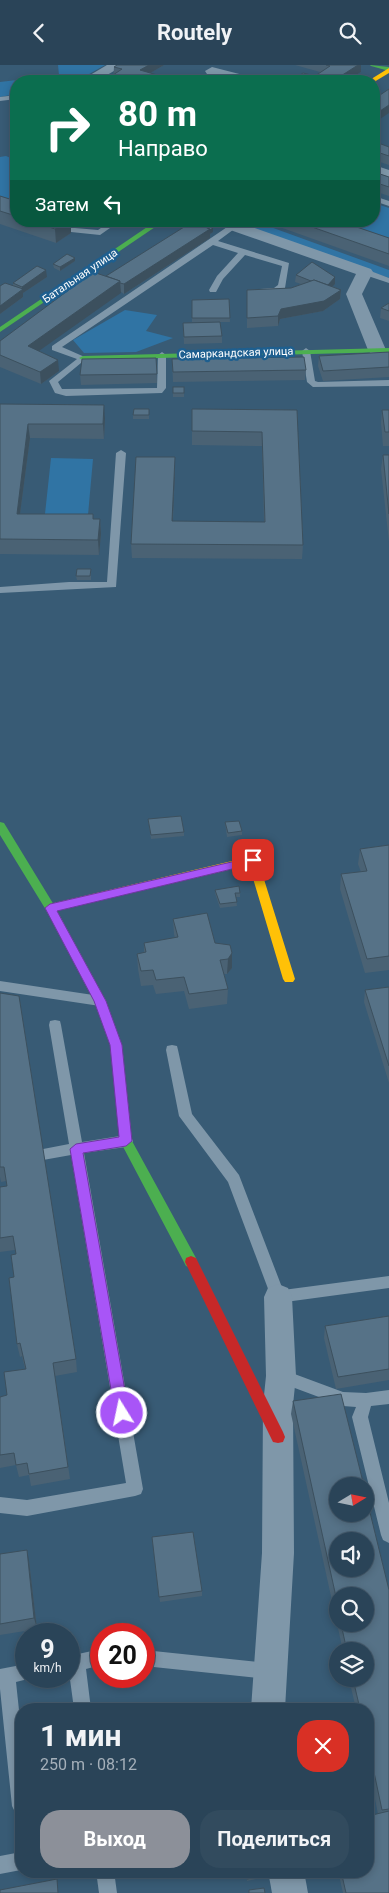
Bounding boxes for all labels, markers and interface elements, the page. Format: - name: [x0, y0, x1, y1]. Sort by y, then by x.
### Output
- icon: back: [25, 19, 53, 47]
- icon: search: [336, 19, 364, 47]
- text: Routely: [157, 20, 232, 45]
- text: 80 m: [118, 94, 197, 135]
- icon: right: [35, 95, 100, 160]
- text: Направо: [118, 136, 208, 161]
- icon: left: [99, 190, 127, 218]
- text: Затем: [35, 193, 89, 216]
- street label: Батальная улица: [40, 246, 120, 306]
- street label: Самаркандская улица: [178, 344, 294, 362]
- pin: [232, 839, 274, 881]
- icon: arrive: [239, 846, 267, 874]
- position arrow: [95, 1386, 147, 1438]
- north arrow: [329, 1477, 374, 1523]
- map controls: [329, 1477, 374, 1687]
- button: sound: [329, 1532, 374, 1577]
- button: search: [329, 1587, 374, 1632]
- speed limit sign: 20: [90, 1623, 155, 1688]
- text: 9: [40, 1635, 55, 1664]
- button: layers: [329, 1642, 374, 1687]
- text: km/h: [33, 1661, 62, 1675]
- text: 1 мин: [40, 1718, 121, 1753]
- button: close: [297, 1720, 349, 1772]
- text: 250 m · 08:12: [40, 1755, 137, 1774]
- button: Выход: [40, 1810, 190, 1868]
- button: Поделиться: [200, 1810, 349, 1868]

